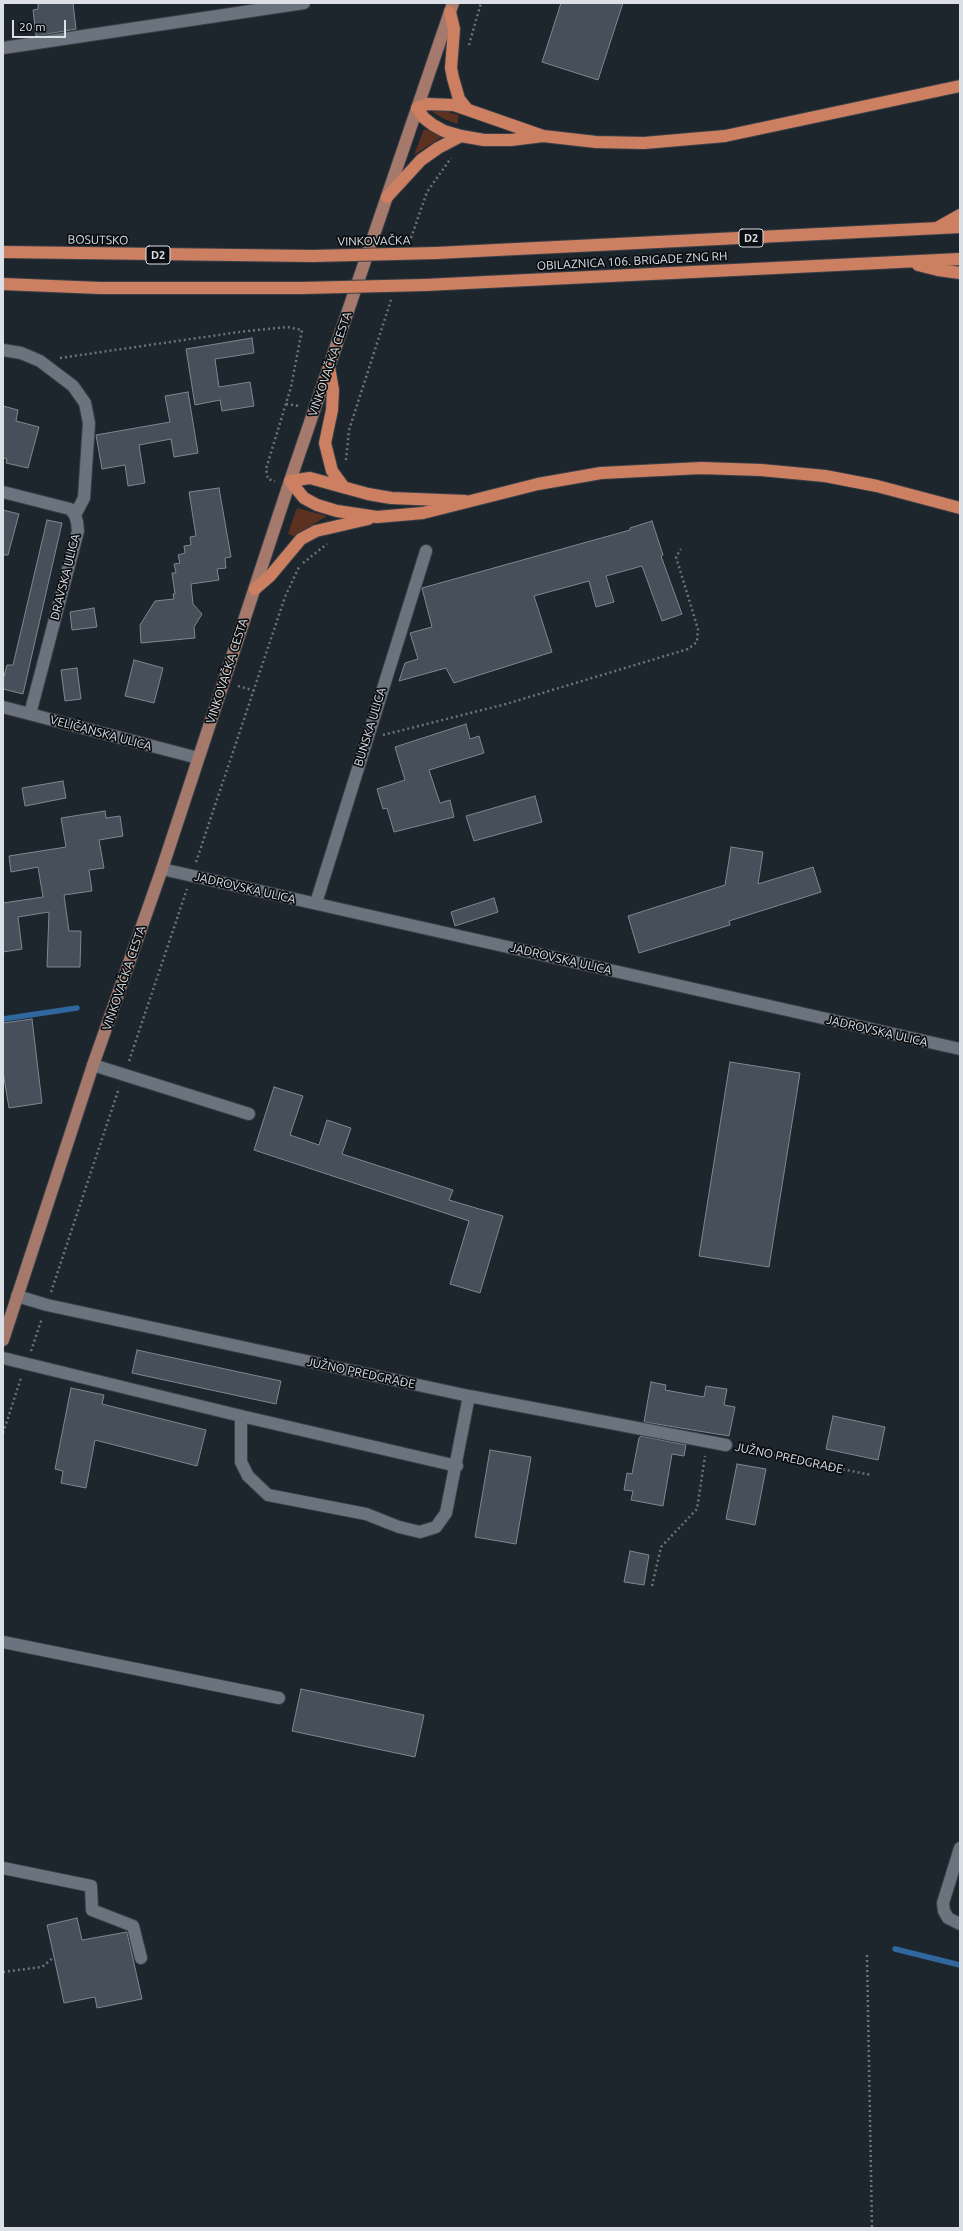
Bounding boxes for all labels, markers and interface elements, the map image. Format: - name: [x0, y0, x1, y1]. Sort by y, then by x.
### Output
- scale bar: [14, 12, 68, 38]
- text: 20 m: [19, 20, 46, 33]
- road number: D2: [739, 229, 763, 247]
- street label: BOSUTSKO: [68, 232, 128, 248]
- street label: VINKOVAČKA: [337, 233, 411, 249]
- road number: D2: [146, 246, 170, 264]
- street label: OBILAZNICA 106. BRIGADE ZNG RH: [536, 249, 728, 273]
- street label: VINKOVAČKA CESTA: [305, 310, 355, 418]
- street label: DRAVSKA ULICA: [47, 532, 83, 622]
- street label: VINKOVAČKA CESTA: [203, 617, 251, 725]
- street label: BUNSKA ULICA: [351, 686, 389, 768]
- street label: VELIČANSKA ULICA: [48, 712, 154, 754]
- street label: JADROVSKA ULICA: [193, 869, 297, 907]
- street label: VINKOVAČKA CESTA: [99, 924, 149, 1032]
- street label: JADROVSKA ULICA: [509, 940, 613, 978]
- street label: JADROVSKA ULICA: [825, 1012, 929, 1050]
- street label: JUŽNO PREDGRAĐE: [306, 1354, 416, 1392]
- street label: JUŽNO PREDGRAĐE: [734, 1439, 844, 1477]

